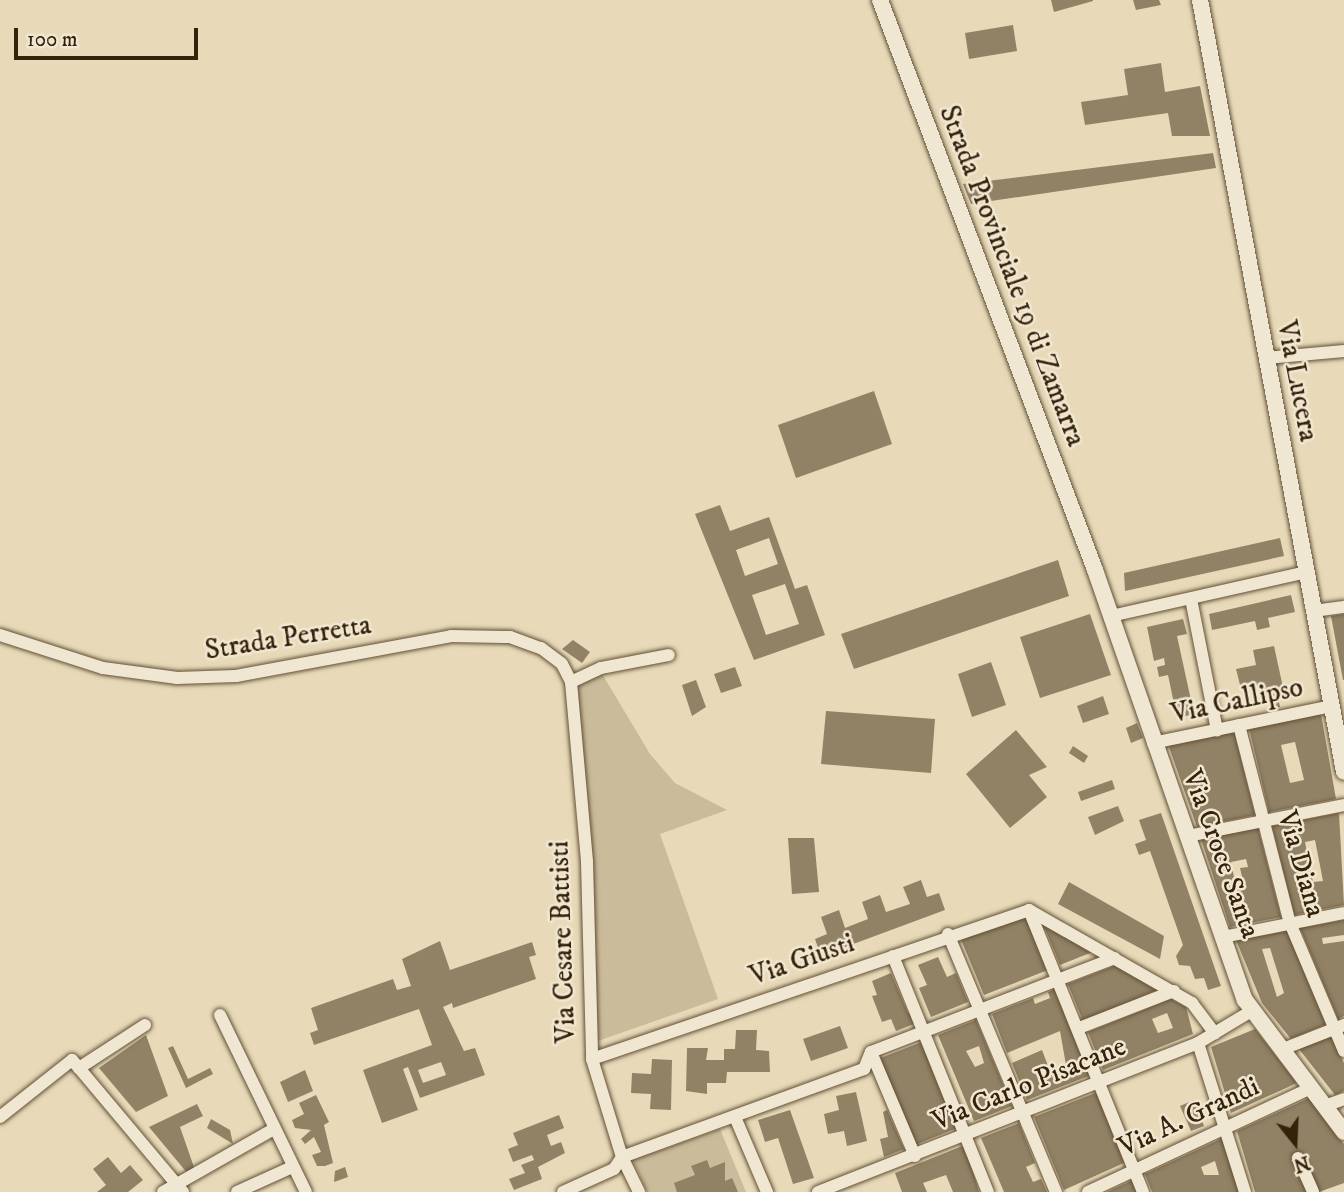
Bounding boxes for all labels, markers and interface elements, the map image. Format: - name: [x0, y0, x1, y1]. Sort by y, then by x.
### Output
- scale bar: [18, 14, 201, 58]
- text: 100 m: [27, 27, 78, 53]
- street label: Strada Provinciale 19 di Zamarra: [931, 101, 1093, 451]
- street label: Via Lucera: [1269, 318, 1325, 444]
- street label: Strada Perretta: [203, 608, 373, 668]
- street label: Via Callipso: [1168, 671, 1306, 731]
- street label: Via Croce Santa: [1175, 765, 1267, 943]
- street label: Via Diana: [1270, 807, 1332, 921]
- street label: Via Cesare Battisti: [543, 840, 583, 1044]
- street label: Via Giusti: [745, 926, 859, 994]
- street label: Via Carlo Pisacane: [927, 1030, 1131, 1138]
- street label: Via A. Grandi: [1113, 1070, 1265, 1164]
- north arrow: [1260, 1108, 1330, 1178]
- text: N: [1291, 1150, 1313, 1177]

